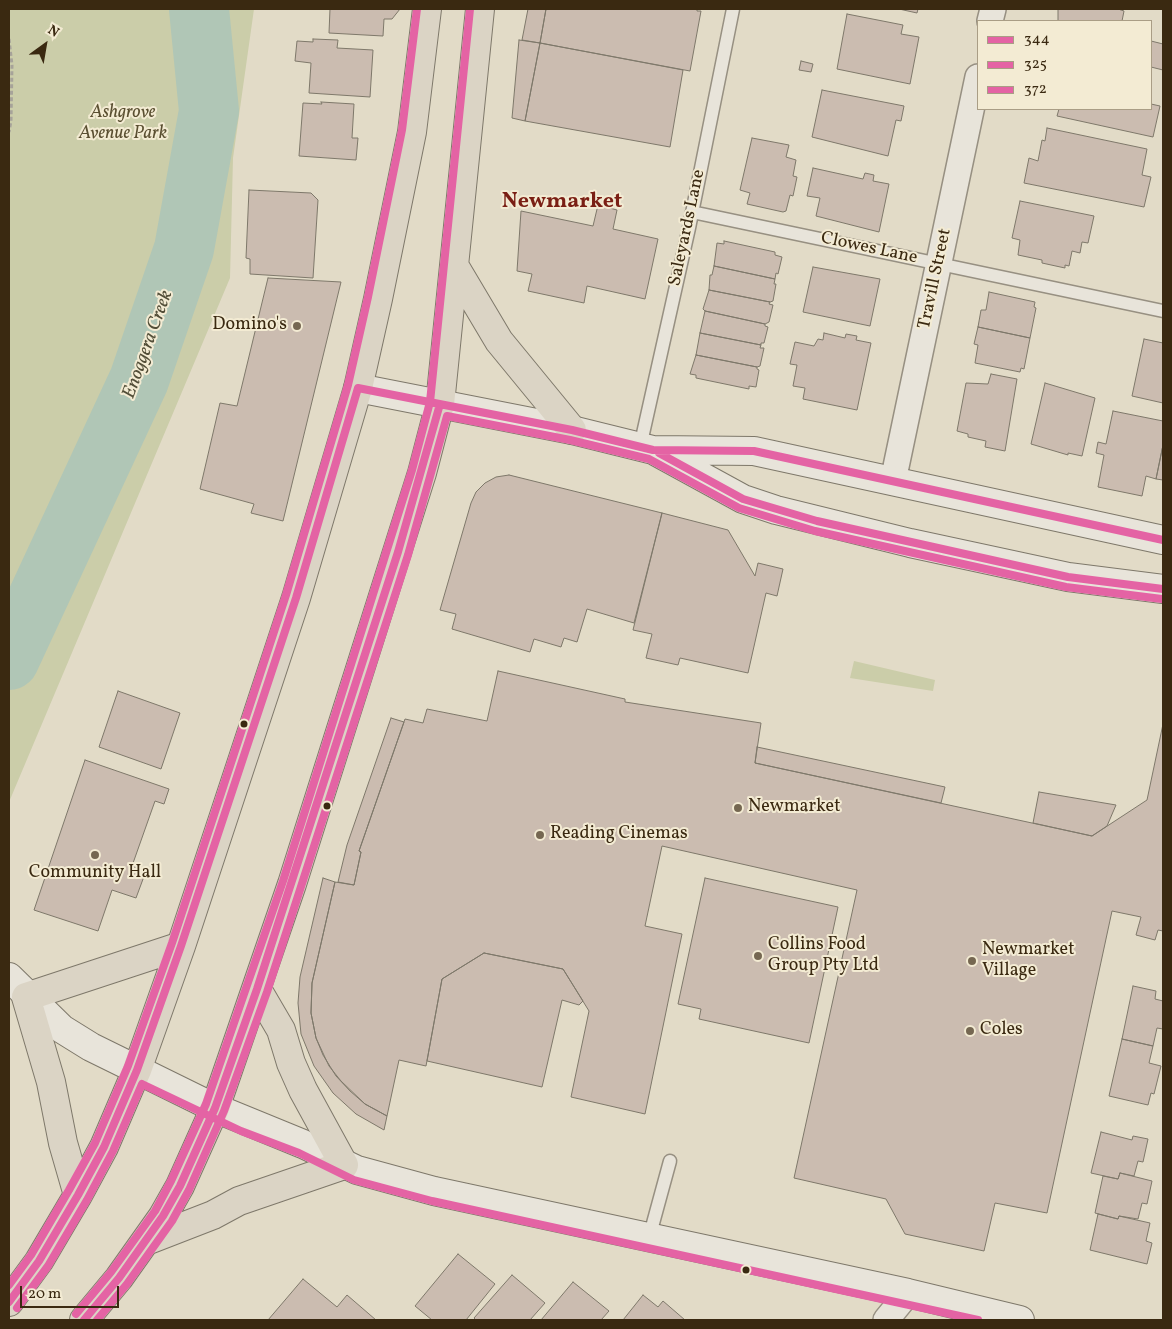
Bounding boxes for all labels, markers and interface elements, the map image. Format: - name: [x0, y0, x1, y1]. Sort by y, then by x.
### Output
- north arrow: [20, 20, 70, 70]
- legend: [977, 20, 1152, 110]
- text: N: [44, 21, 63, 43]
- text: 344: [1024, 29, 1050, 50]
- text: 325: [1024, 54, 1047, 75]
- text: 372: [1024, 79, 1047, 100]
- park label: Ashgrove Avenue Park: [79, 103, 167, 146]
- street label: Saleyards Lane: [665, 168, 711, 288]
- district label: Newmarket: [502, 190, 622, 216]
- street label: Travill Street: [915, 227, 957, 331]
- street label: Clowes Lane: [819, 228, 919, 270]
- water label: Enoggera Creek: [119, 288, 179, 402]
- place label: Domino's: [212, 315, 287, 337]
- marker: Domino's: [291, 320, 303, 332]
- unlabelled marker: [239, 719, 249, 729]
- place label: Newmarket: [748, 797, 840, 819]
- unlabelled marker: [322, 801, 332, 811]
- marker: Newmarket: [732, 802, 744, 814]
- place label: Reading Cinemas: [550, 824, 688, 846]
- marker: Reading Cinemas: [534, 829, 546, 841]
- marker: Community Hall: [89, 849, 101, 861]
- place label: Community Hall: [29, 863, 161, 885]
- place label: Collins Food Group Pty Ltd: [768, 935, 879, 978]
- place label: Newmarket Village: [982, 940, 1074, 982]
- marker: Collins Food Group Pty Ltd: [752, 950, 764, 962]
- marker: Newmarket Village: [966, 955, 978, 967]
- place label: Coles: [980, 1020, 1023, 1042]
- marker: Coles: [964, 1025, 976, 1037]
- unlabelled marker: [741, 1265, 751, 1275]
- scale bar: [22, 1276, 121, 1308]
- text: 20 m: [28, 1284, 61, 1305]

